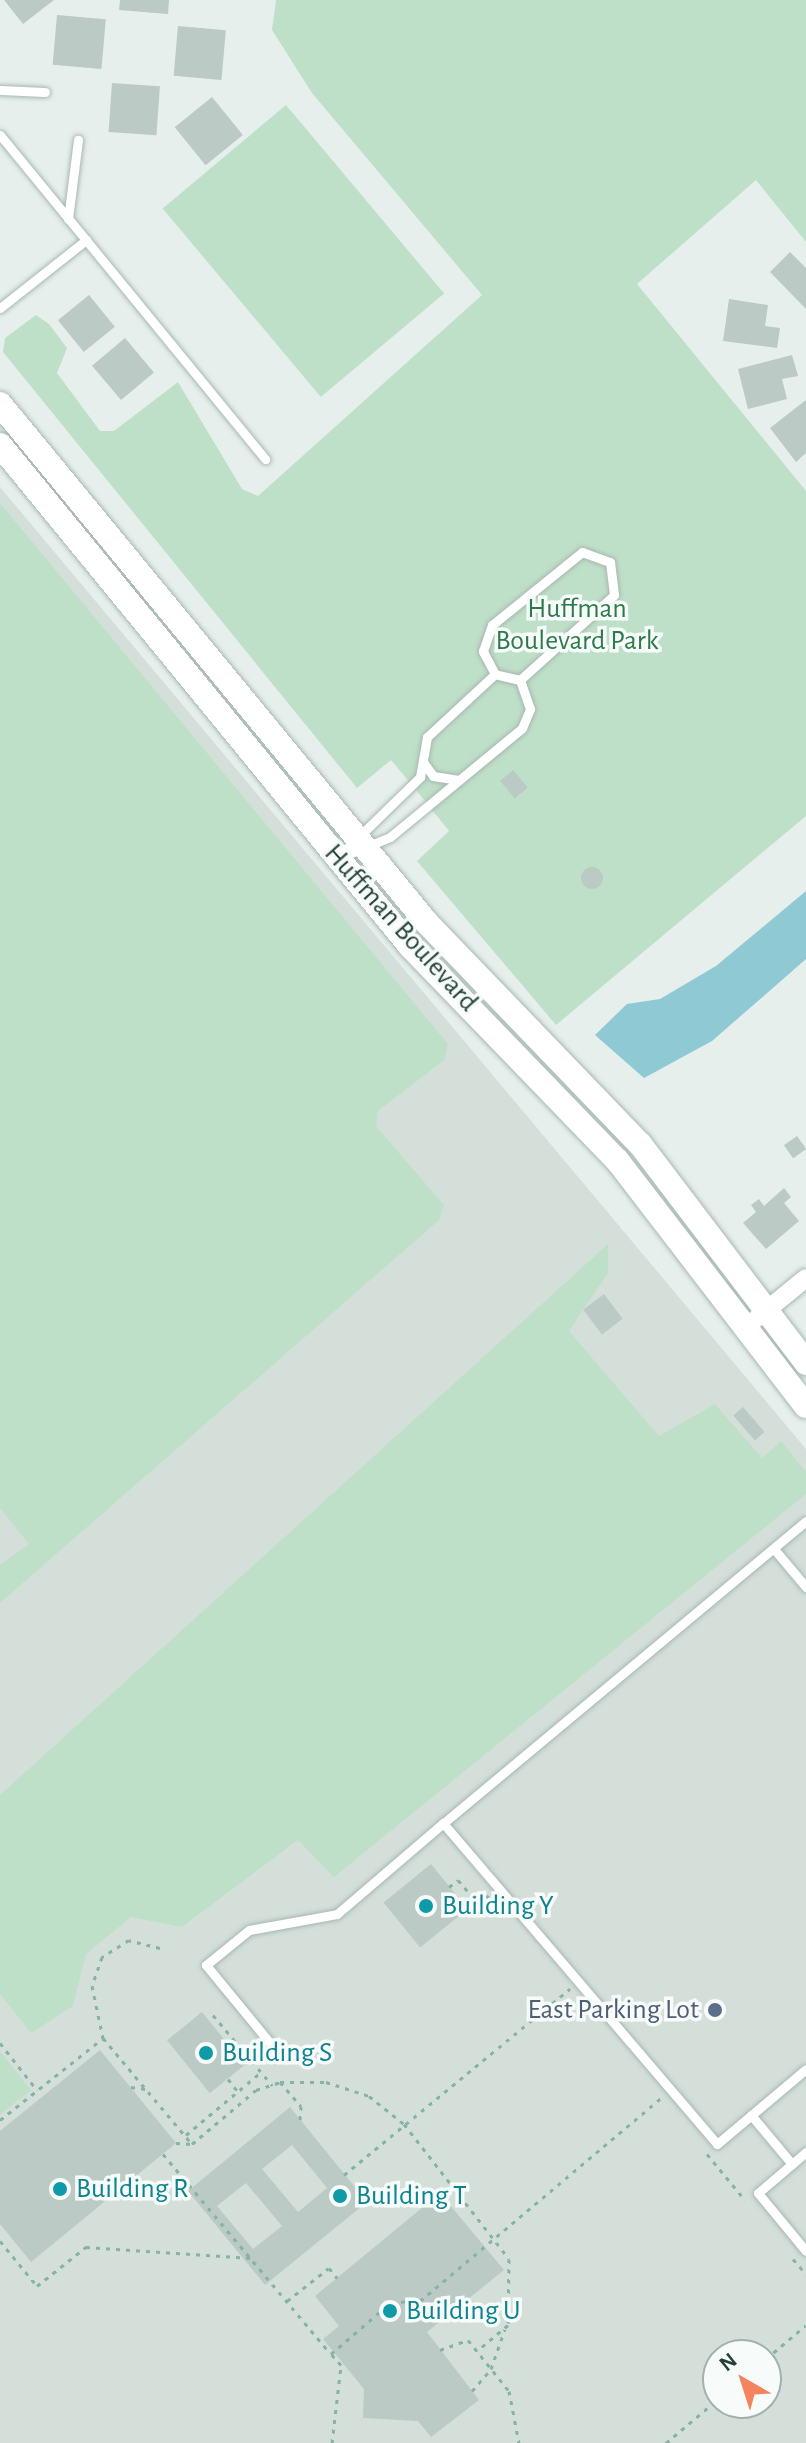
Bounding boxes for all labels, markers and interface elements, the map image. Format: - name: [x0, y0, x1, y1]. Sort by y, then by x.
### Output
- park label: Huffman Boulevard Park: [495, 592, 659, 658]
- street label: Huffman Boulevard: [317, 837, 485, 1019]
- place label: Building Y: [442, 1889, 554, 1923]
- marker: Building Y: [417, 1897, 435, 1915]
- place label: East Parking Lot: [527, 1993, 699, 2027]
- marker: East Parking Lot: [706, 2001, 724, 2019]
- place label: Building S: [222, 2036, 332, 2070]
- marker: Building S: [197, 2044, 215, 2062]
- place label: Building R: [76, 2172, 189, 2206]
- place label: Building T: [356, 2179, 467, 2213]
- marker: Building R: [51, 2180, 69, 2198]
- marker: Building T: [331, 2187, 349, 2205]
- place label: Building U: [406, 2294, 521, 2328]
- marker: Building U: [381, 2302, 399, 2320]
- north arrow: [702, 2339, 782, 2419]
- text: N: [715, 2349, 741, 2375]

